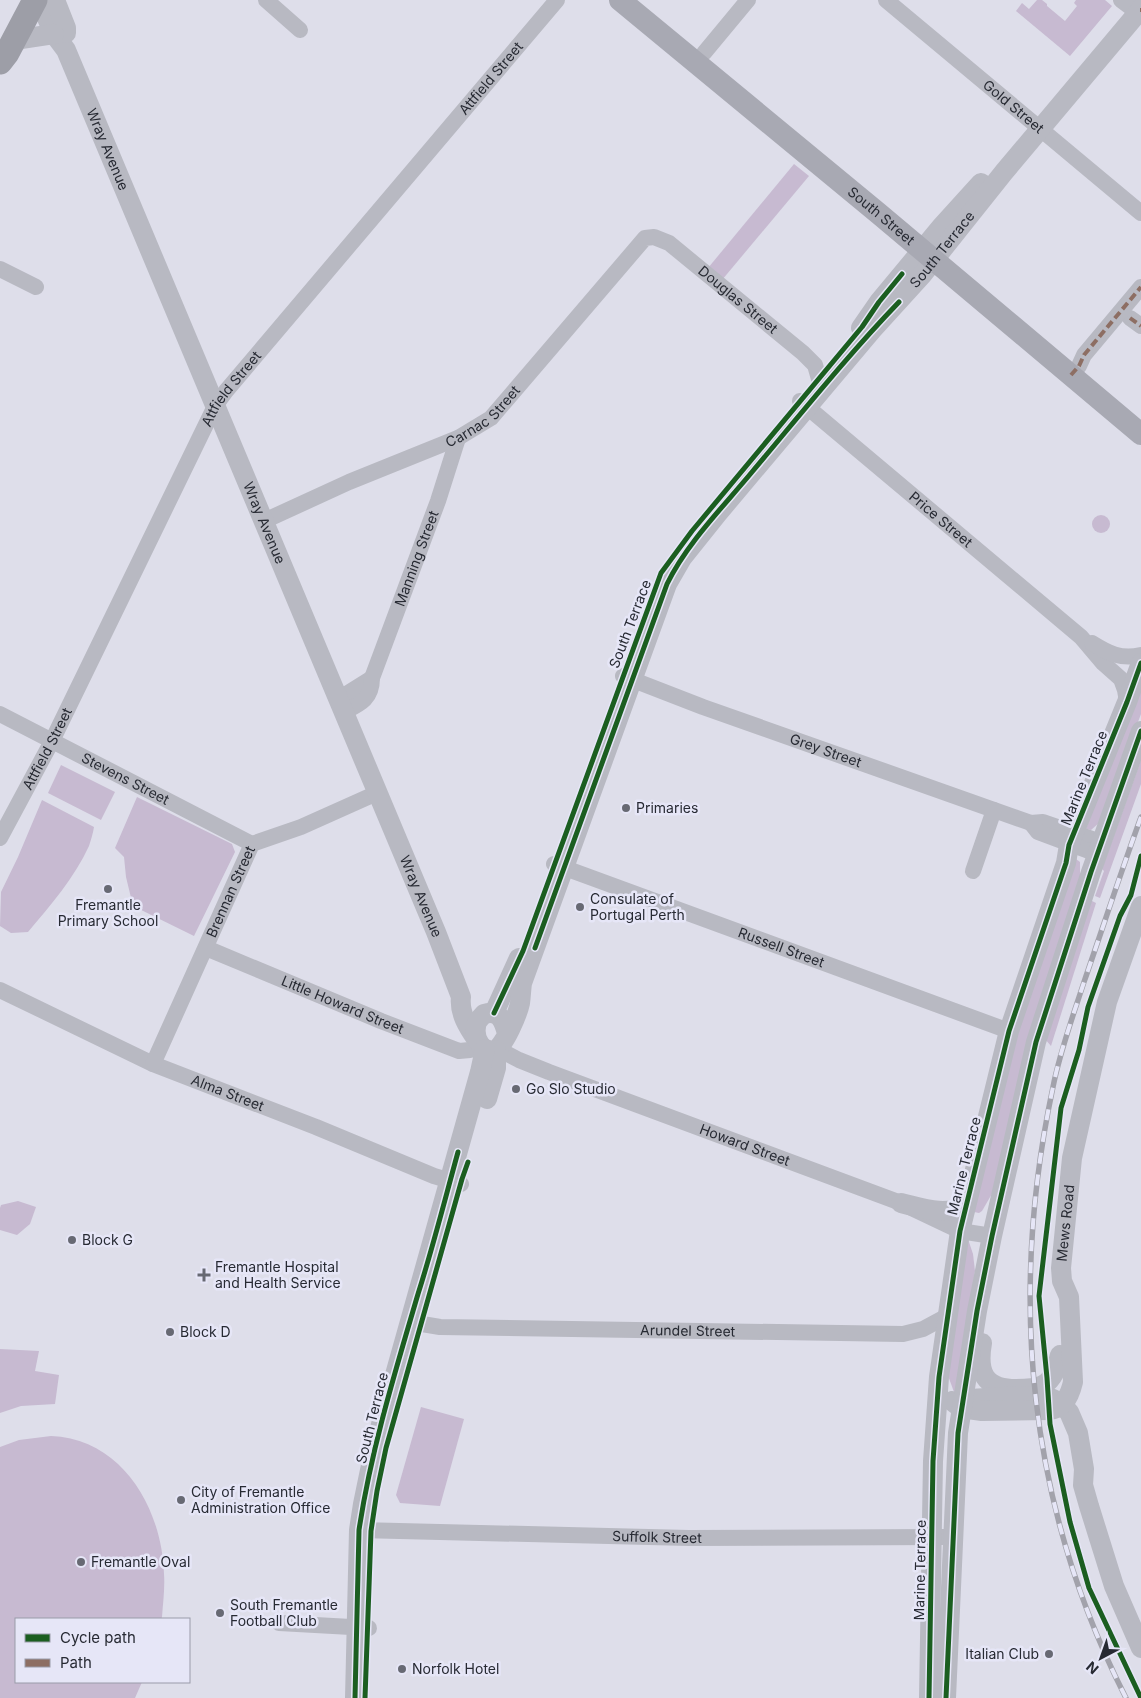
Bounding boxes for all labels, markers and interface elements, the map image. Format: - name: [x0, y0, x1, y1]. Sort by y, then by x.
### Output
- street label: Attfield Street: [455, 38, 526, 118]
- street label: Gold Street: [980, 76, 1048, 137]
- street label: Wray Avenue: [83, 106, 133, 193]
- street label: South Street: [845, 183, 919, 249]
- street label: South Terrace: [906, 207, 978, 291]
- street label: Douglas Street: [695, 262, 782, 337]
- street label: Attfield Street: [197, 347, 265, 429]
- street label: Carnac Street: [443, 381, 523, 450]
- street label: Wray Avenue: [240, 479, 290, 566]
- street label: Price Street: [906, 488, 977, 551]
- street label: Manning Street: [391, 508, 442, 608]
- street label: South Terrace: [605, 577, 654, 670]
- street label: Attfield Street: [19, 704, 75, 792]
- street label: Marine Terrace: [1057, 728, 1110, 828]
- street label: Grey Street: [788, 729, 864, 771]
- street label: Stevens Street: [79, 749, 173, 808]
- place label: Primaries: [636, 799, 698, 816]
- marker: Primaries: [620, 802, 632, 814]
- street label: Brennan Street: [202, 843, 258, 940]
- street label: Wray Avenue: [397, 853, 446, 940]
- marker: Fremantle Primary School: [102, 883, 114, 895]
- place label: Consulate of Portugal Perth: [590, 890, 685, 923]
- place label: Fremantle Primary School: [58, 896, 158, 929]
- marker: Consulate of Portugal Perth: [574, 901, 586, 913]
- street label: Russell Street: [736, 923, 827, 971]
- street label: Little Howard Street: [279, 972, 407, 1037]
- street label: Alma Street: [189, 1071, 267, 1114]
- place label: Go Slo Studio: [526, 1080, 616, 1097]
- marker: Go Slo Studio: [510, 1083, 522, 1095]
- street label: Marine Terrace: [943, 1115, 984, 1217]
- street label: Howard Street: [698, 1120, 793, 1169]
- street label: Mews Road: [1053, 1184, 1077, 1262]
- place label: Block G: [82, 1231, 133, 1248]
- marker: Block G: [66, 1234, 78, 1246]
- place label: Fremantle Hospital and Health Service: [215, 1258, 341, 1291]
- marker: Fremantle Hospital and Health Service: [197, 1268, 211, 1282]
- street label: Arundel Street: [640, 1321, 736, 1339]
- place label: Block D: [180, 1323, 231, 1340]
- marker: Block D: [164, 1326, 176, 1338]
- street label: South Terrace: [352, 1371, 391, 1465]
- place label: City of Fremantle Administration Office: [191, 1483, 330, 1516]
- marker: City of Fremantle Administration Office: [175, 1494, 187, 1506]
- street label: Marine Terrace: [910, 1520, 929, 1620]
- street label: Suffolk Street: [612, 1527, 702, 1546]
- place label: Fremantle Oval: [91, 1553, 190, 1570]
- marker: Fremantle Oval: [75, 1556, 87, 1568]
- place label: South Fremantle Football Club: [230, 1596, 338, 1629]
- marker: South Fremantle Football Club: [214, 1607, 226, 1619]
- legend: [15, 1618, 190, 1683]
- text: Cycle path: [60, 1628, 136, 1647]
- north arrow: [1076, 1633, 1126, 1683]
- place label: Italian Club: [965, 1645, 1039, 1662]
- marker: Italian Club: [1043, 1648, 1055, 1660]
- text: Path: [60, 1653, 92, 1672]
- text: N: [1083, 1658, 1102, 1678]
- place label: Norfolk Hotel: [412, 1660, 499, 1677]
- marker: Norfolk Hotel: [396, 1663, 408, 1675]

